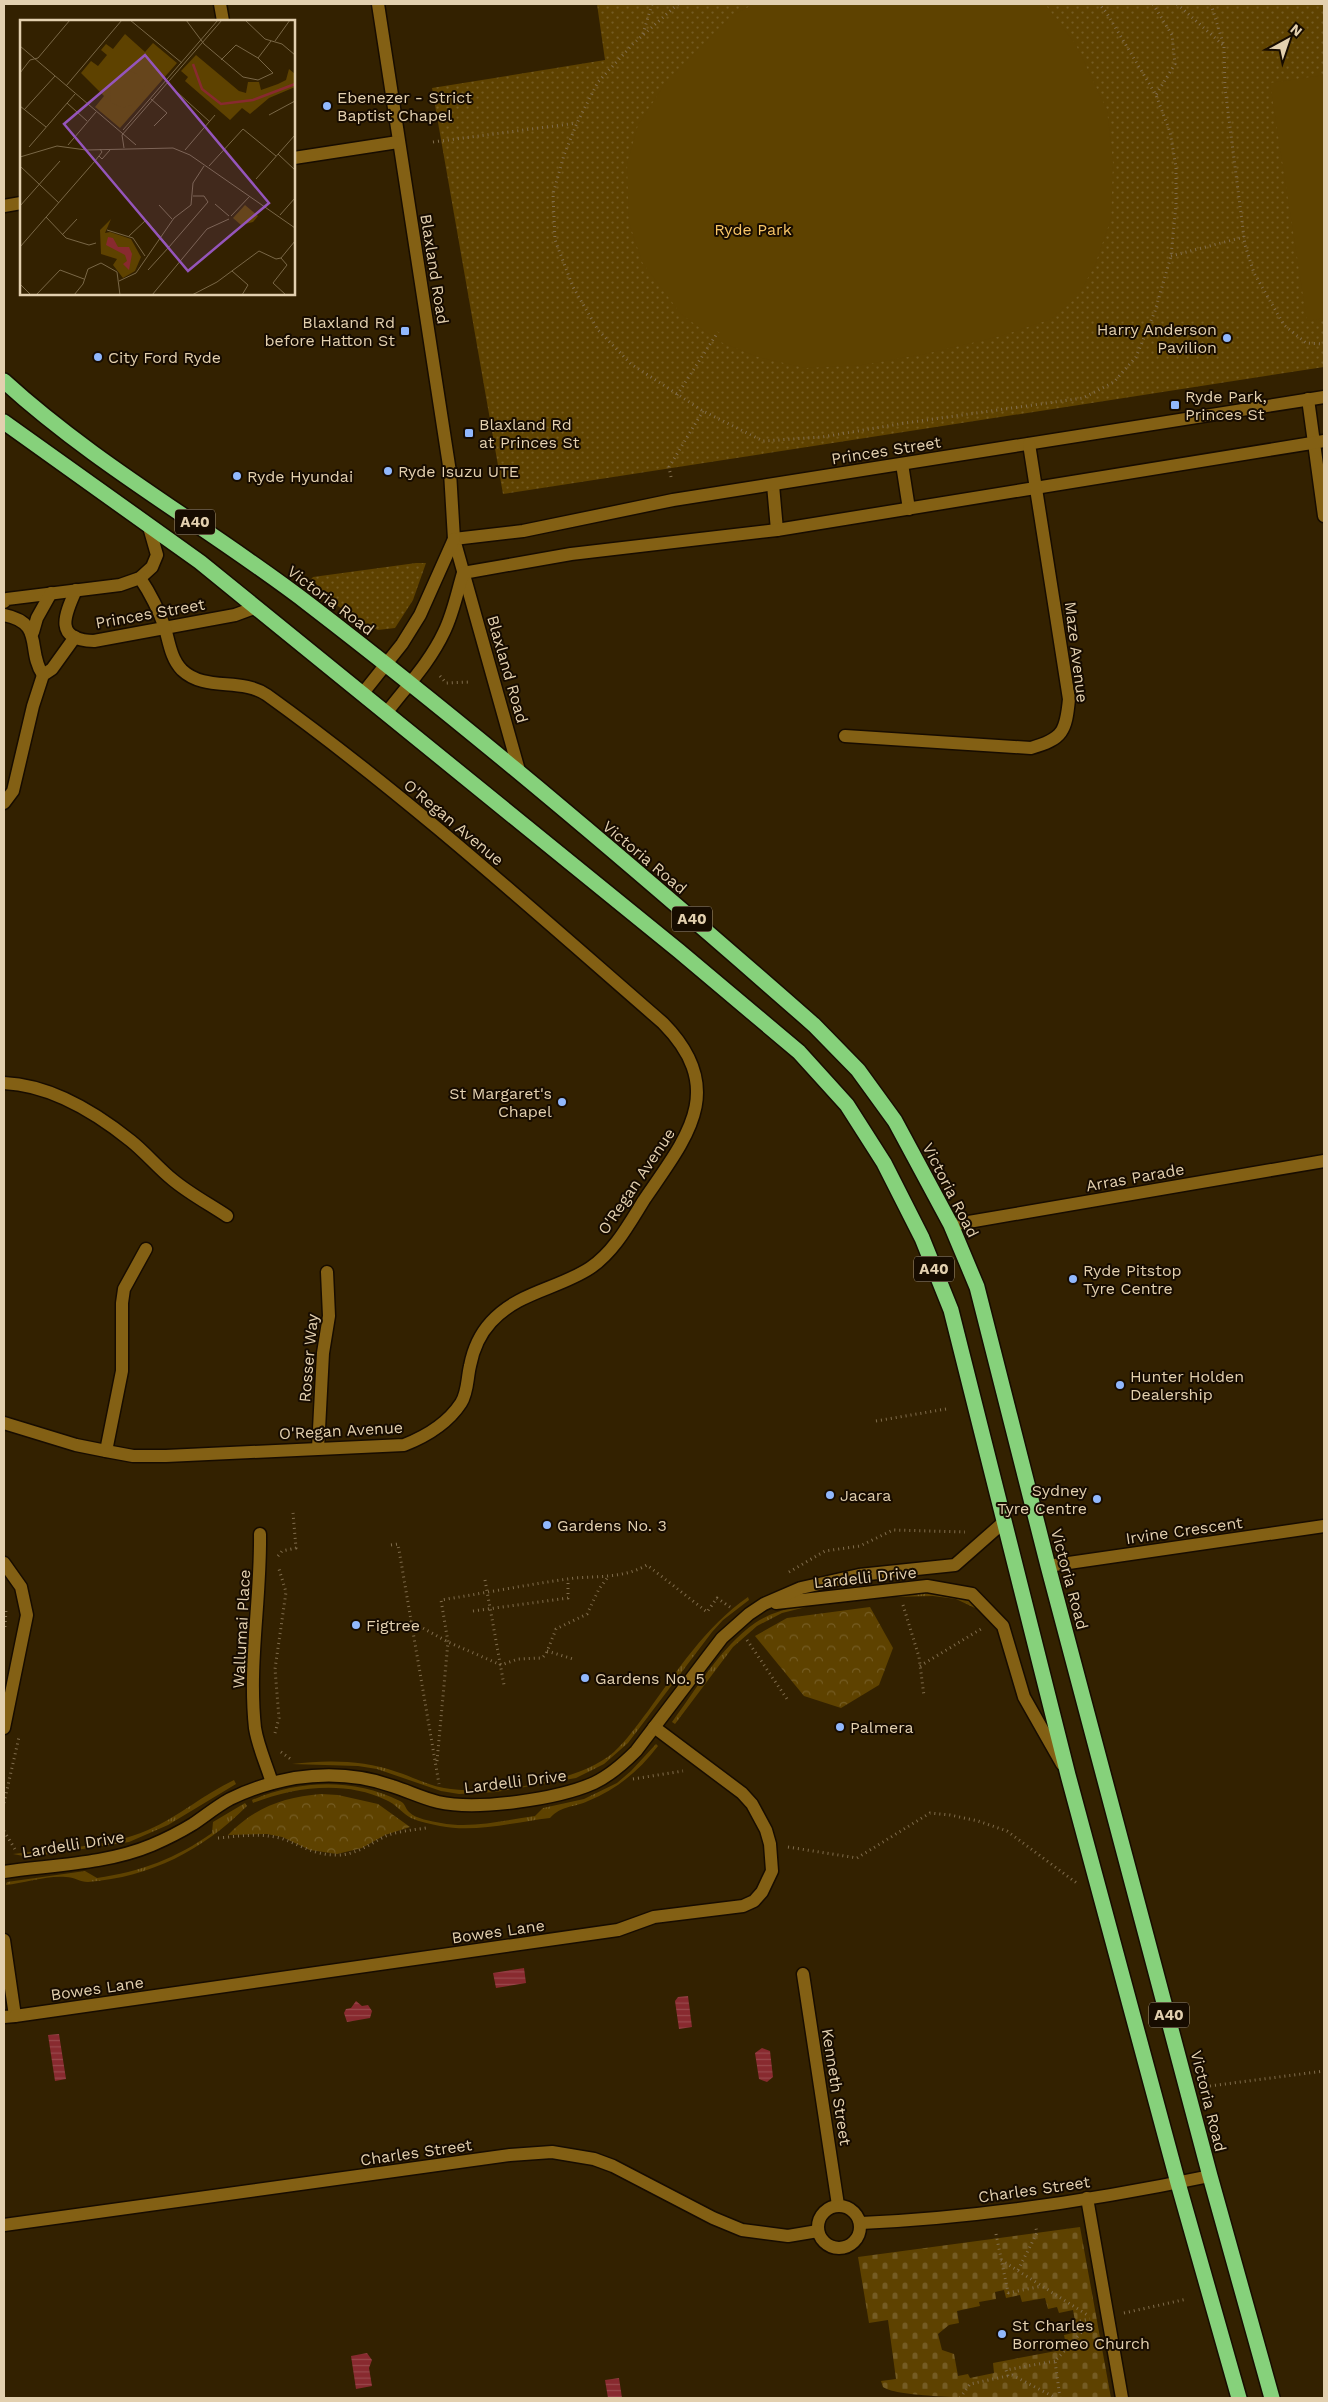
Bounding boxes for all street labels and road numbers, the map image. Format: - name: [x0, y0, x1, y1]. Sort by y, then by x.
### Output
- street label: Blaxland Road: [416, 213, 453, 326]
- street label: Princes Street: [830, 432, 943, 469]
- road number: A40: [175, 510, 215, 534]
- street label: Victoria Road: [284, 562, 378, 639]
- street label: Princes Street: [94, 594, 207, 632]
- street label: Maze Avenue: [1061, 600, 1092, 704]
- street label: Blaxland Road: [483, 613, 532, 725]
- street label: O'Regan Avenue: [400, 775, 507, 870]
- street label: Victoria Road: [599, 817, 691, 898]
- road number: A40: [672, 906, 712, 932]
- street label: O'Regan Avenue: [594, 1124, 679, 1238]
- street label: Victoria Road: [919, 1140, 983, 1241]
- street label: Arras Parade: [1084, 1159, 1186, 1196]
- road number: A40: [914, 1256, 954, 1282]
- street label: Rosser Way: [295, 1312, 322, 1403]
- street label: O'Regan Avenue: [279, 1418, 404, 1443]
- street label: Irvine Crescent: [1124, 1513, 1244, 1548]
- street label: Victoria Road: [1047, 1527, 1092, 1632]
- street label: Lardelli Drive: [813, 1563, 917, 1592]
- street label: Wallumai Place: [229, 1569, 254, 1689]
- street label: Lardelli Drive: [463, 1766, 568, 1797]
- street label: Lardelli Drive: [20, 1827, 126, 1862]
- street label: Bowes Lane: [450, 1916, 546, 1947]
- street label: Bowes Lane: [49, 1973, 145, 2004]
- road number: A40: [1149, 2002, 1189, 2028]
- street label: Kenneth Street: [818, 2027, 855, 2147]
- street label: Victoria Road: [1187, 2048, 1230, 2154]
- street label: Charles Street: [359, 2135, 473, 2170]
- street label: Charles Street: [977, 2172, 1091, 2207]

